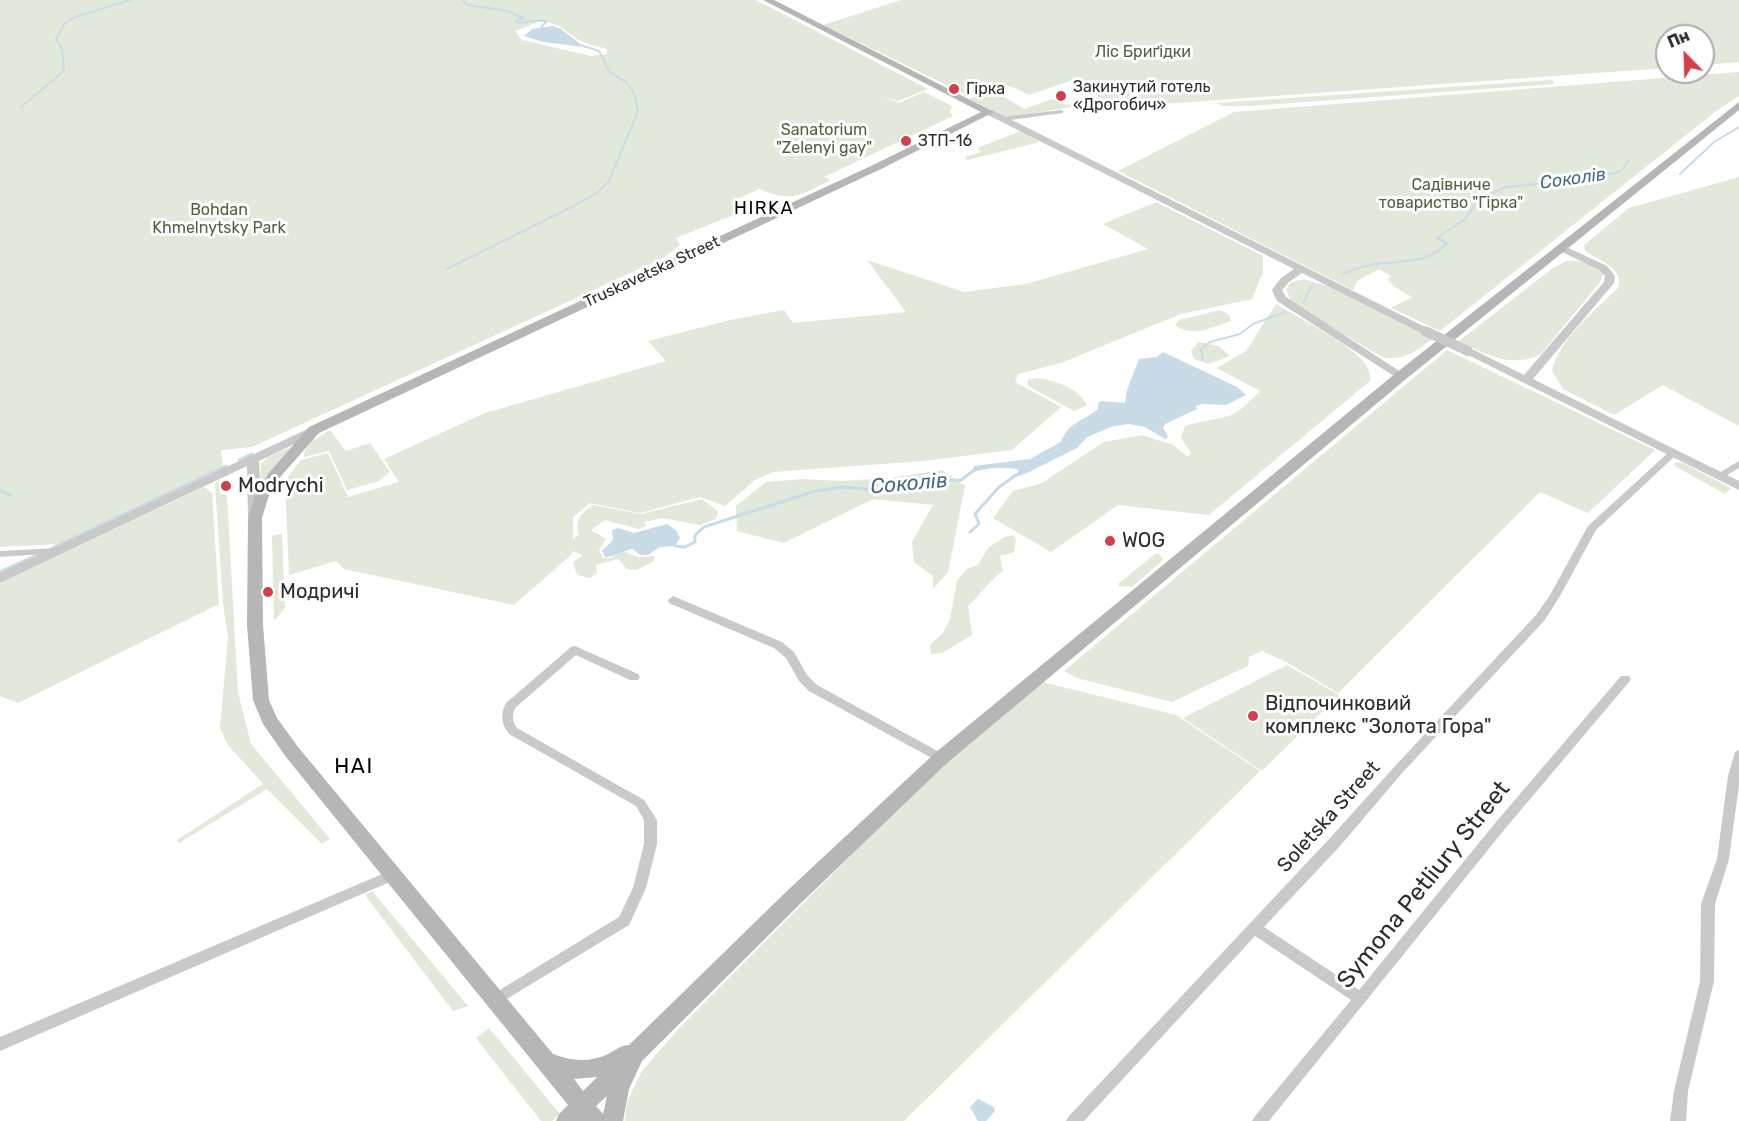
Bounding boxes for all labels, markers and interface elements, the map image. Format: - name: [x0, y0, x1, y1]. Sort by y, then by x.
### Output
- north arrow: [1655, 24, 1715, 84]
- text: Пн: [1665, 26, 1692, 52]
- park label: Ліс Бриґідки: [1095, 42, 1191, 62]
- place label: Закинутий готель «Дрогобич»: [1073, 77, 1210, 115]
- place label: Гірка: [966, 79, 1005, 99]
- marker: Гірка: [947, 82, 961, 96]
- marker: Закинутий готель «Дрогобич»: [1054, 89, 1068, 103]
- park label: Sanatorium "Zelenyi gay": [776, 120, 872, 158]
- place label: ЗТП-16: [918, 131, 972, 151]
- marker: ЗТП-16: [899, 134, 913, 148]
- water label: Соколів: [1539, 164, 1607, 194]
- park label: Садівниче товариство "Гірка": [1379, 175, 1523, 213]
- district label: HIRKA: [734, 198, 794, 220]
- park label: Bohdan Khmelnytsky Park: [152, 200, 286, 238]
- street label: Truskavetska Street: [581, 232, 723, 312]
- water label: Соколів: [869, 468, 949, 500]
- place label: Modrychi: [238, 474, 324, 498]
- marker: Modrychi: [219, 479, 233, 493]
- place label: WOG: [1122, 529, 1165, 553]
- marker: WOG: [1103, 534, 1117, 548]
- place label: Модричі: [280, 580, 359, 604]
- marker: Модричі: [261, 585, 275, 599]
- place label: Відпочинковий комплекс "Золота Гора": [1265, 692, 1492, 739]
- marker: Відпочинковий комплекс "Золота Гора": [1246, 709, 1260, 723]
- district label: HAI: [334, 754, 374, 780]
- street label: Soletska Street: [1273, 756, 1385, 878]
- street label: Symona Petliury Street: [1331, 775, 1517, 995]

